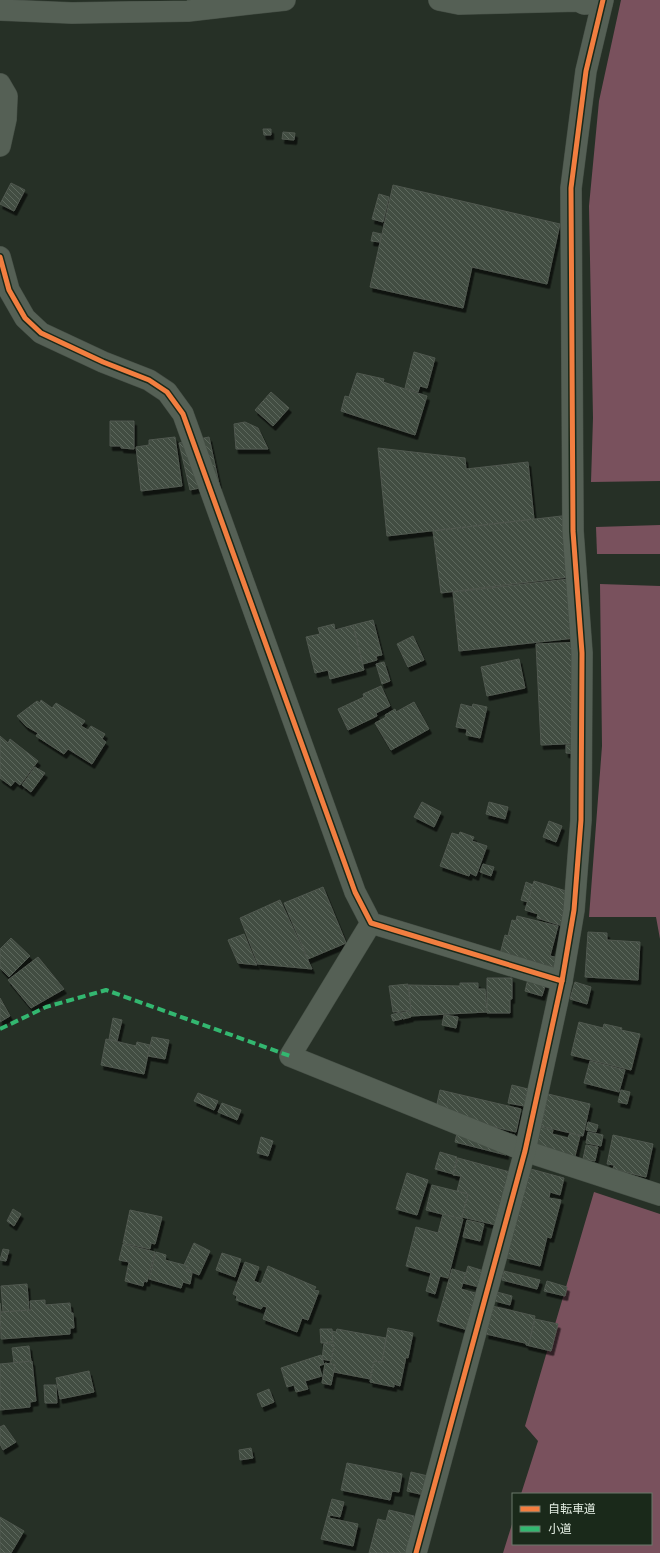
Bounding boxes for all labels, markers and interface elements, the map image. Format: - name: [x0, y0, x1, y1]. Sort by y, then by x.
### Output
- legend: [512, 1493, 652, 1545]
- text: 自転車道: [548, 1501, 596, 1516]
- text: 小道: [548, 1521, 572, 1536]

